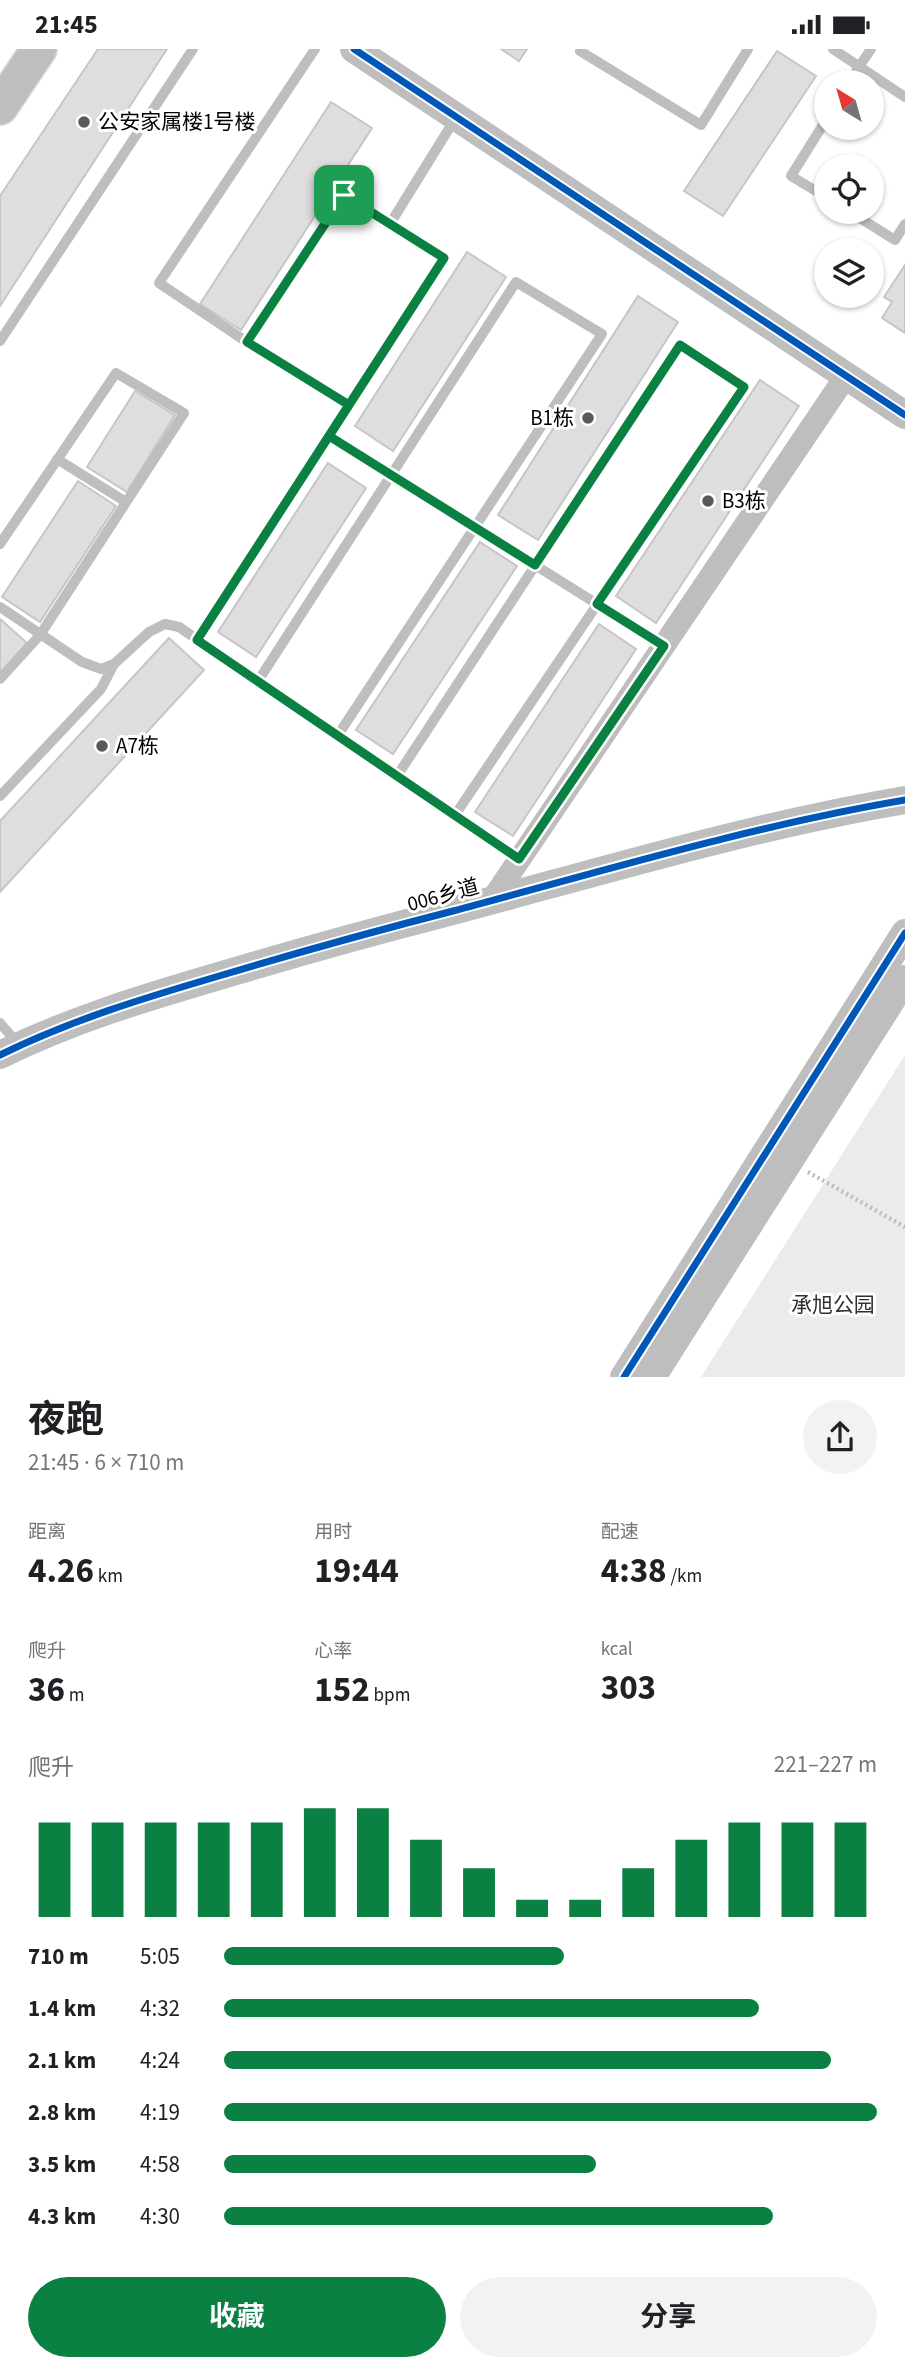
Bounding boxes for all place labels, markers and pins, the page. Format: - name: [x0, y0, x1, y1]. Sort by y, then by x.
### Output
- place label: 公安家属楼1号楼: [98, 107, 255, 137]
- marker: 公安家属楼1号楼: [76, 114, 92, 130]
- pin: [314, 165, 374, 225]
- place label: B1栋: [530, 403, 574, 433]
- marker: B1栋: [580, 410, 596, 426]
- place label: B3栋: [722, 486, 766, 516]
- marker: B3栋: [700, 493, 716, 509]
- place label: A7栋: [116, 731, 159, 761]
- marker: A7栋: [94, 738, 110, 754]

